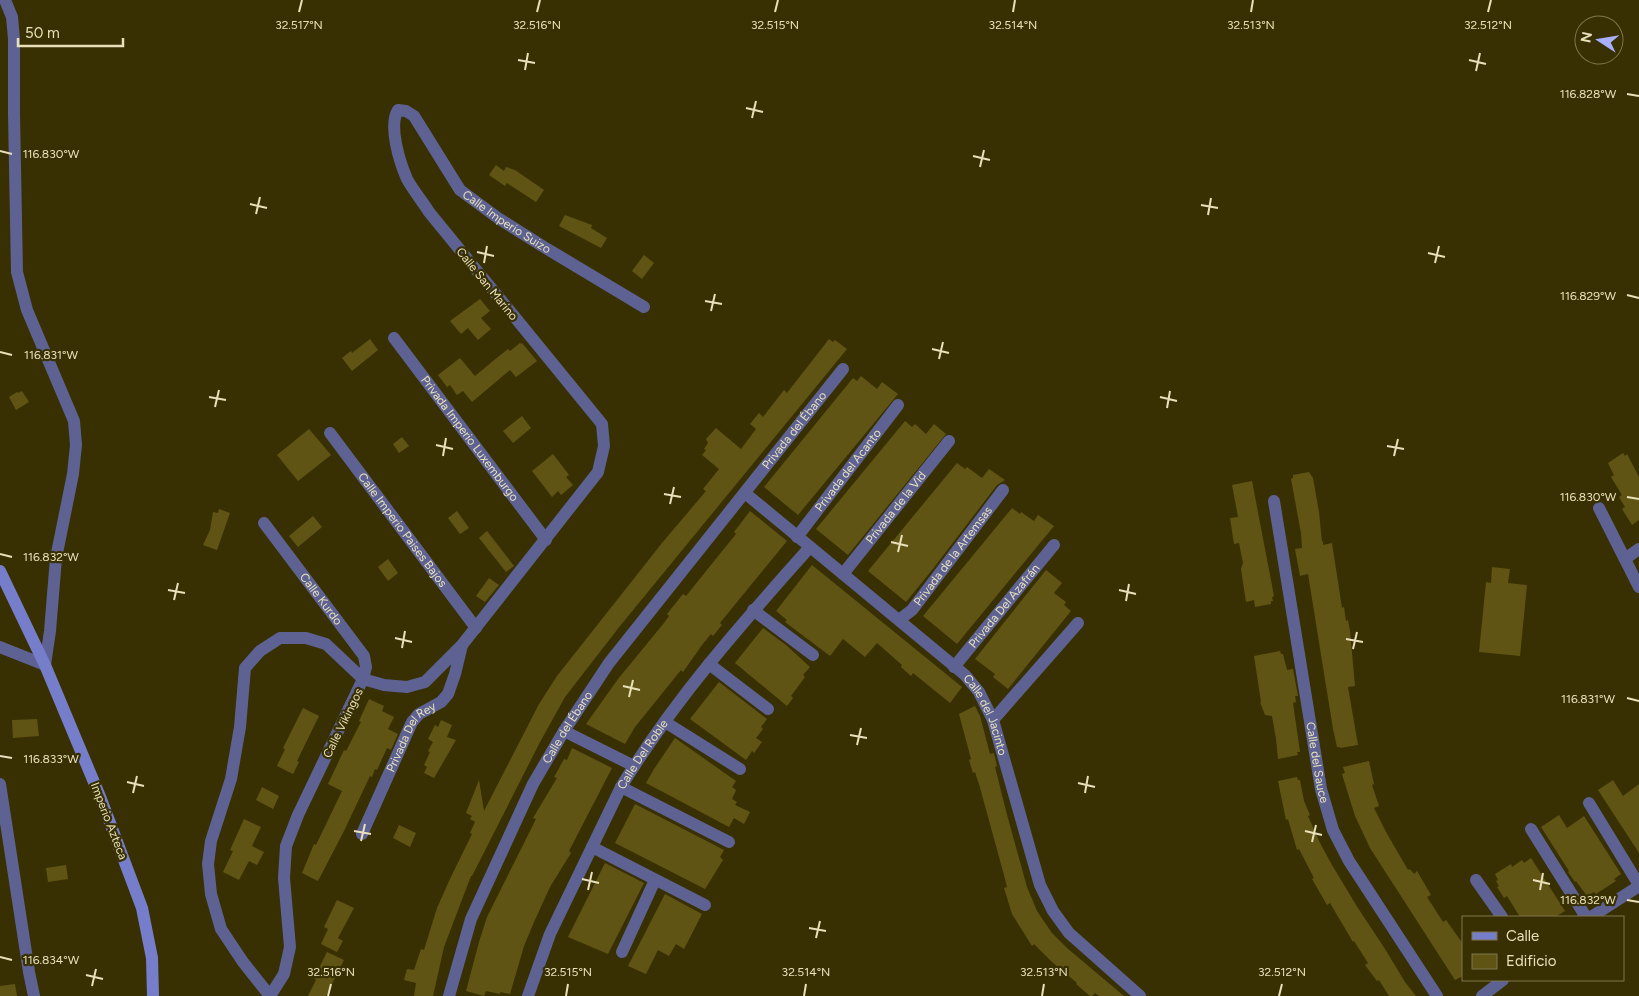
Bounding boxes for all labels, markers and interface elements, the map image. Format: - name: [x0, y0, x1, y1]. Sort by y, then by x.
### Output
- scale bar: [18, 15, 122, 47]
- north arrow: [1574, 15, 1624, 65]
- text: 32.517°N: [275, 18, 323, 32]
- text: 32.516°N: [513, 18, 561, 32]
- text: 32.515°N: [751, 18, 799, 32]
- text: 32.514°N: [989, 18, 1037, 32]
- text: 32.513°N: [1227, 18, 1275, 32]
- text: 32.512°N: [1464, 18, 1512, 32]
- text: 50 m: [25, 24, 60, 42]
- text: N: [1577, 30, 1596, 44]
- text: 116.828°W: [1560, 87, 1617, 101]
- text: 116.830°W: [23, 147, 80, 161]
- street label: Calle Imperio Suizo: [460, 187, 553, 256]
- street label: Calle San Marino: [453, 245, 521, 323]
- text: 116.829°W: [1560, 289, 1616, 303]
- text: 116.831°W: [24, 348, 78, 362]
- street label: Privada Imperio Luxemburgo: [418, 373, 521, 504]
- street label: Privada del Ébano: [759, 389, 829, 472]
- street label: Privada del Acanto: [812, 426, 884, 514]
- street label: Privada de la Vid: [863, 469, 929, 547]
- street label: Calle Imperio Paises Bajos: [355, 470, 450, 590]
- text: 116.830°W: [1560, 490, 1617, 504]
- street label: Privada de la Artemsas: [911, 503, 995, 609]
- text: 116.832°W: [23, 550, 79, 564]
- street label: Privada Del Azafrán: [966, 561, 1043, 651]
- street label: Calle Kurdo: [297, 570, 345, 628]
- street label: Calle del Jacinto: [960, 671, 1010, 757]
- street label: Calle Vikingos: [320, 686, 366, 760]
- street label: Calle del Ébano: [540, 688, 595, 766]
- text: 116.831°W: [1561, 692, 1615, 706]
- street label: Privada Del Rey: [384, 699, 439, 774]
- street label: Calle Del Roble: [614, 717, 671, 792]
- street label: Calle del Sauce: [1303, 721, 1332, 805]
- text: 116.833°W: [23, 752, 79, 766]
- street label: Imperio Azteca: [88, 780, 130, 862]
- text: 116.832°W: [1560, 893, 1616, 907]
- legend: [1462, 916, 1624, 981]
- text: Calle: [1506, 927, 1539, 945]
- text: Edificio: [1506, 952, 1557, 970]
- text: 116.834°W: [23, 953, 80, 967]
- text: 32.516°N: [307, 965, 355, 979]
- text: 32.515°N: [544, 965, 592, 979]
- text: 32.514°N: [782, 965, 830, 979]
- text: 32.513°N: [1020, 965, 1068, 979]
- text: 32.512°N: [1258, 965, 1306, 979]

